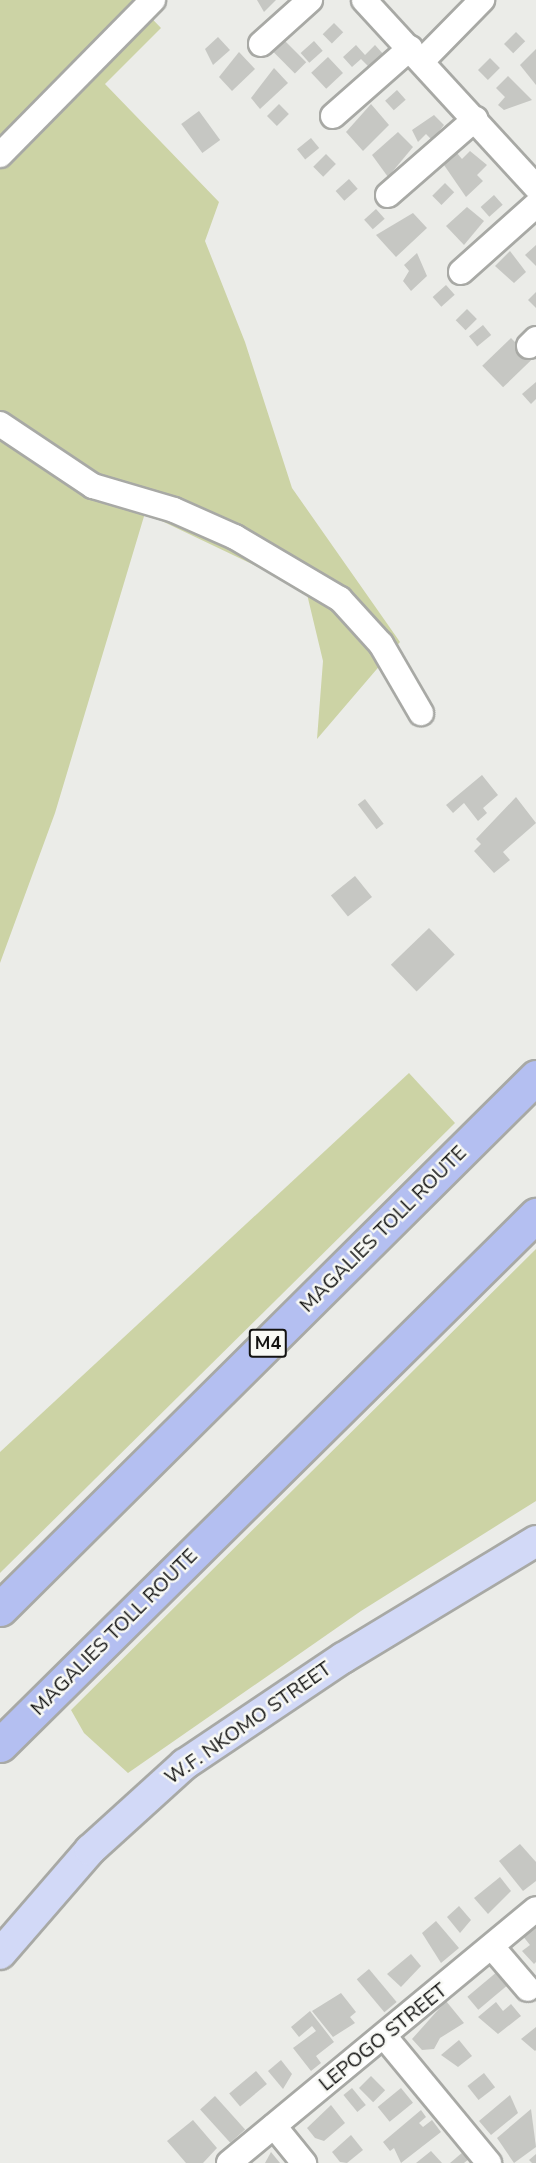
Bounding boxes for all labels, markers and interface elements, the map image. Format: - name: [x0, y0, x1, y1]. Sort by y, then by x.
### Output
- street label: MAGALIES TOLL ROUTE: [295, 1141, 471, 1317]
- road number: M4: [248, 1328, 288, 1358]
- street label: MAGALIES TOLL ROUTE: [26, 1544, 202, 1720]
- street label: W.F. NKOMO STREET: [160, 1656, 336, 1790]
- street label: LEPOGO STREET: [314, 1978, 452, 2096]

